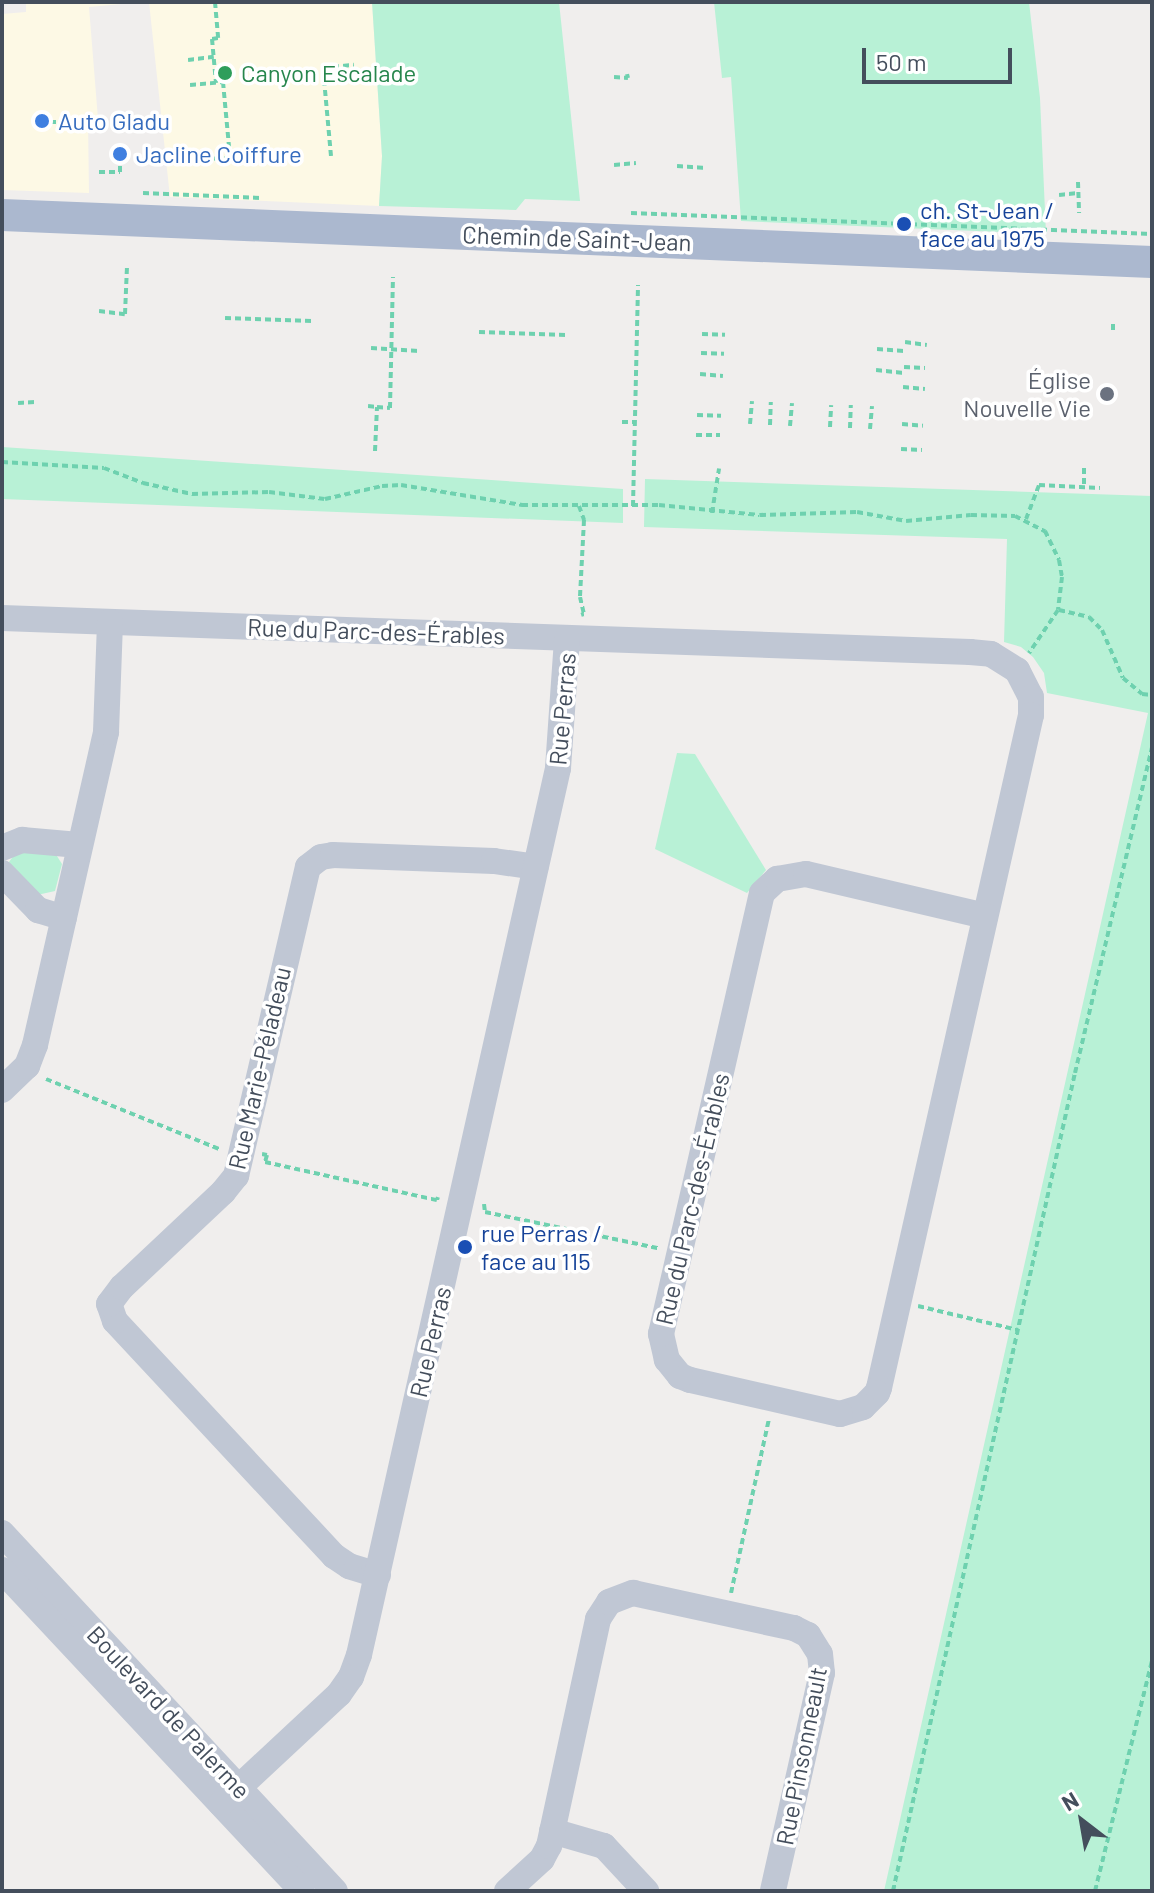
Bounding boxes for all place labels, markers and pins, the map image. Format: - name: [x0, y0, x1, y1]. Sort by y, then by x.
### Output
- place label: Canyon Escalade: [241, 59, 416, 87]
- marker: Canyon Escalade: [216, 64, 234, 82]
- place label: Auto Gladu: [58, 107, 170, 135]
- marker: Auto Gladu: [33, 112, 51, 130]
- place label: Jacline Coiffure: [136, 140, 302, 168]
- marker: Jacline Coiffure: [111, 145, 129, 163]
- place label: ch. St-Jean / face au 1975: [920, 196, 1054, 252]
- marker: ch. St-Jean / face au 1975: [895, 215, 913, 233]
- place label: Église Nouvelle Vie: [963, 366, 1091, 422]
- marker: Église Nouvelle Vie: [1098, 385, 1116, 403]
- place label: rue Perras / face au 115: [481, 1219, 602, 1275]
- marker: rue Perras / face au 115: [456, 1238, 474, 1256]

